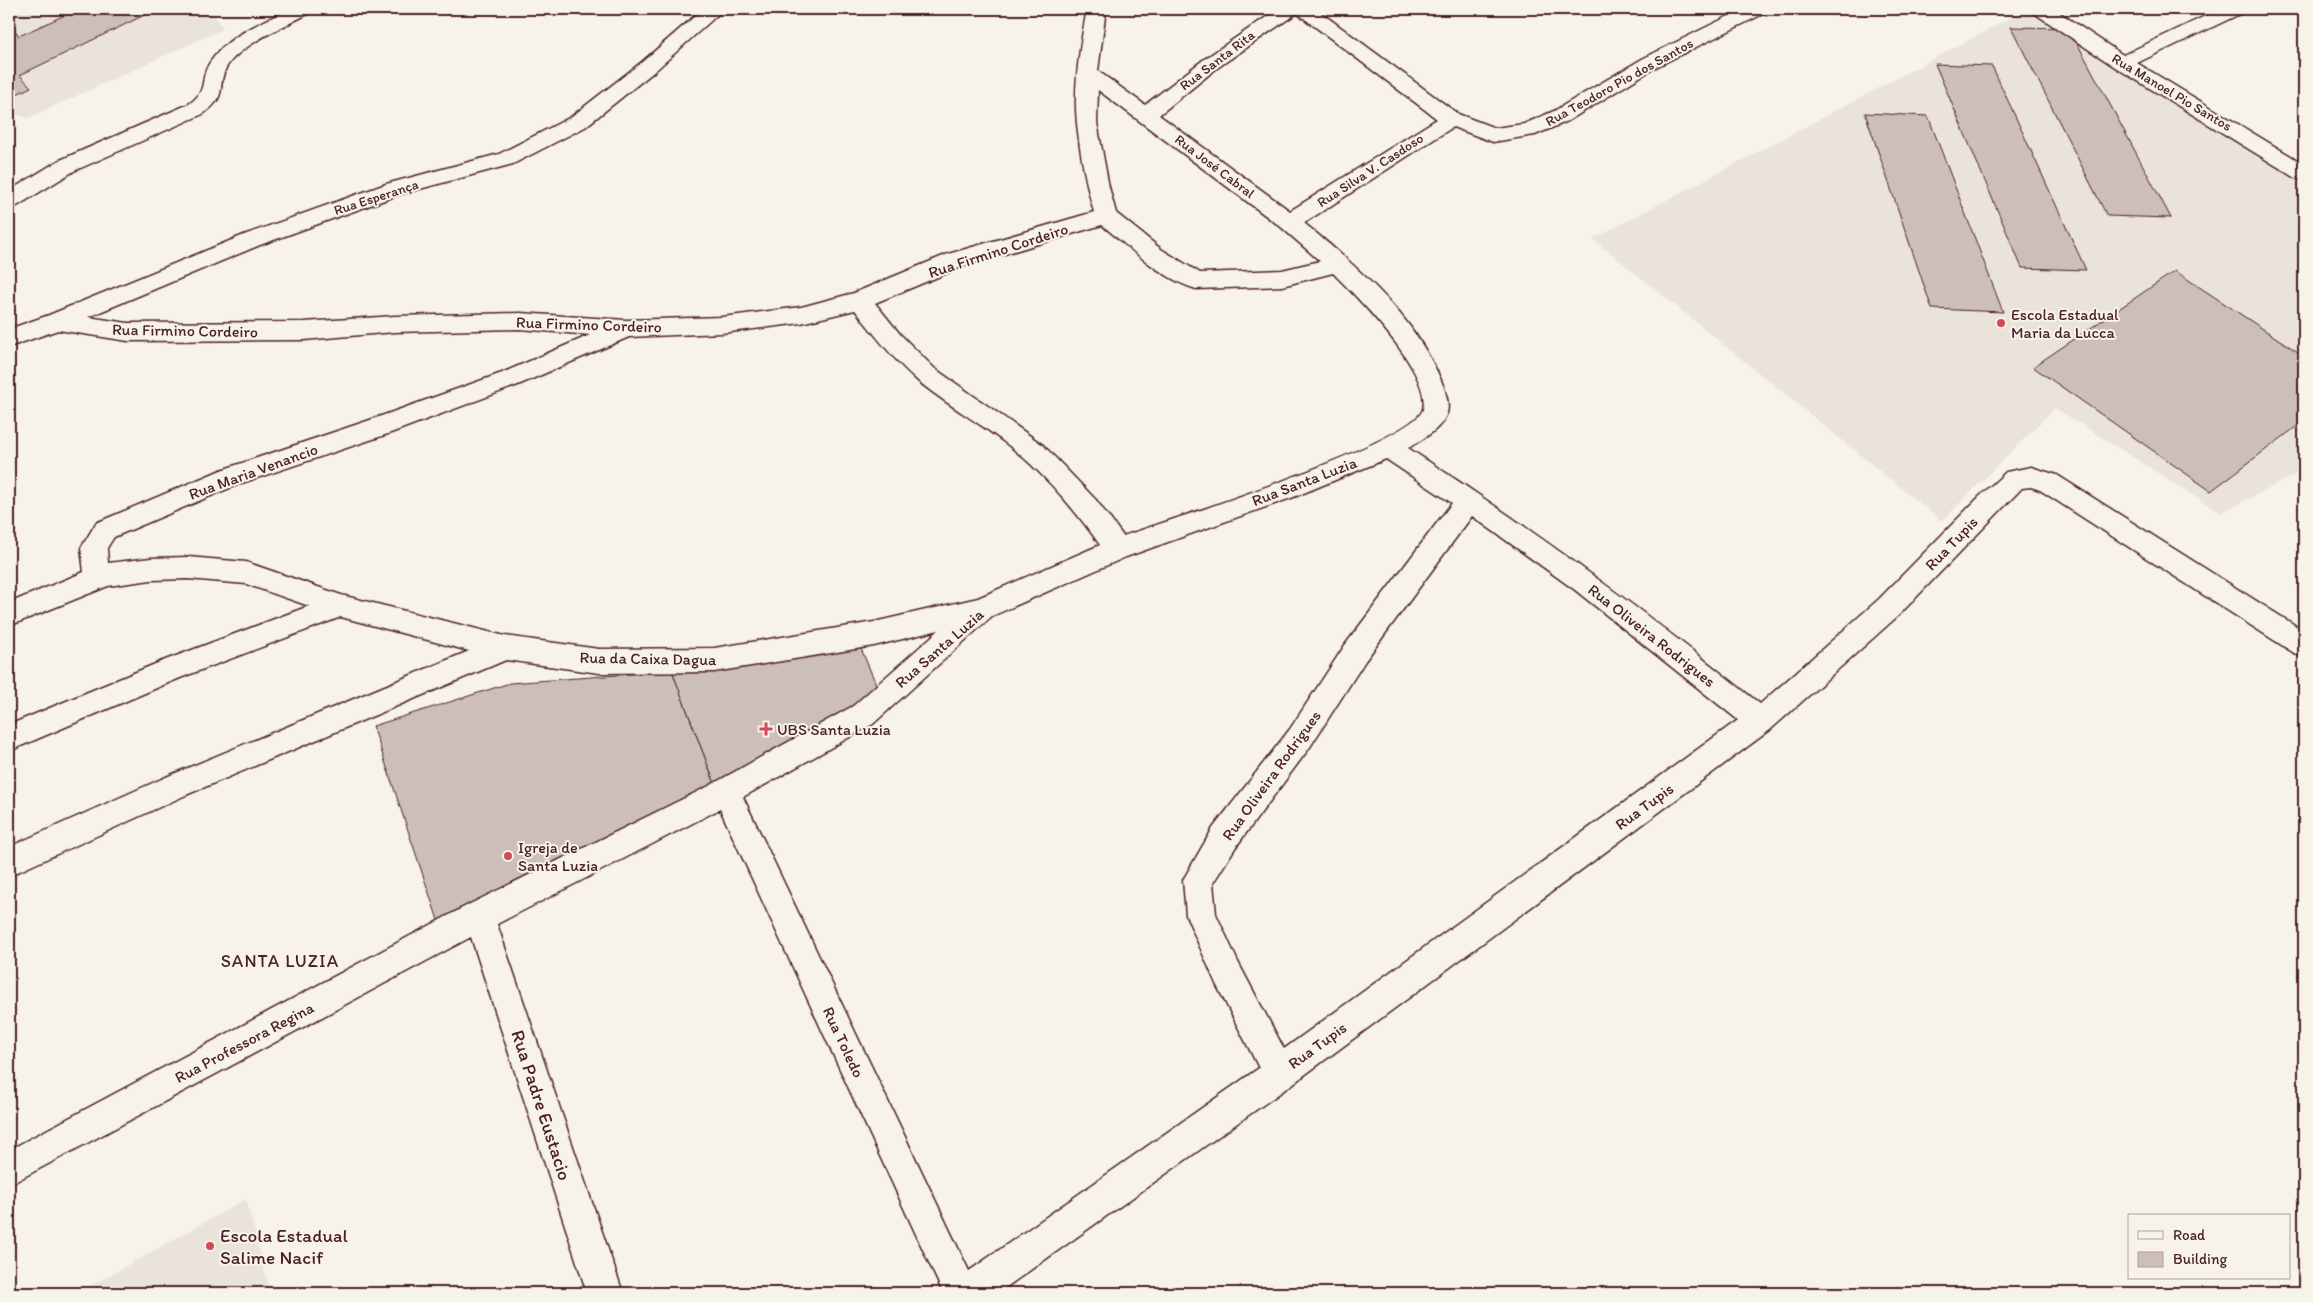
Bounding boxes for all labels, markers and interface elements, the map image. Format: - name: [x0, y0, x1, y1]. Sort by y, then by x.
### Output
- street label: Rua Santa Rita: [1176, 26, 1259, 94]
- street label: Rua Teodoro Pio dos Santos: [1542, 35, 1696, 130]
- street label: Rua Manoel Pio Santos: [2109, 50, 2235, 135]
- street label: Rua Silva V. Casdoso: [1314, 130, 1427, 211]
- street label: Rua José Cabral: [1171, 131, 1258, 202]
- street label: Rua Esperança: [332, 176, 421, 219]
- street label: Rua Firmino Cordeiro: [926, 219, 1071, 282]
- place label: Escola Estadual Maria da Lucca: [2011, 305, 2119, 342]
- street label: Rua Firmino Cordeiro: [516, 312, 662, 337]
- marker: Escola Estadual Maria da Lucca: [1995, 317, 2007, 329]
- street label: Rua Firmino Cordeiro: [112, 320, 258, 341]
- street label: Rua Maria Venancio: [186, 439, 320, 504]
- street label: Rua Santa Luzia: [1249, 452, 1360, 510]
- street label: Rua Tupis: [1921, 512, 1982, 574]
- street label: Rua Oliveira Rodrigues: [1584, 580, 1719, 691]
- street label: Rua Santa Luzia: [891, 604, 988, 692]
- street label: Rua da Caixa Dagua: [580, 648, 717, 669]
- street label: Rua Oliveira Rodrigues: [1218, 707, 1325, 844]
- place label: UBS Santa Luzia: [777, 720, 891, 739]
- marker: UBS Santa Luzia: [759, 722, 773, 736]
- street label: Rua Tupis: [1611, 779, 1677, 834]
- place label: Igreja de Santa Luzia: [518, 838, 598, 875]
- marker: Igreja de Santa Luzia: [502, 850, 514, 862]
- district label: SANTA LUZIA: [221, 950, 339, 972]
- street label: Rua Professora Regina: [172, 997, 318, 1087]
- street label: Rua Toledo: [819, 1004, 868, 1081]
- street label: Rua Tupis: [1284, 1018, 1350, 1073]
- street label: Rua Padre Eustacio: [506, 1027, 577, 1183]
- legend: [2128, 1214, 2290, 1280]
- place label: Escola Estadual Salime Nacif: [220, 1224, 348, 1269]
- text: Road: [2173, 1226, 2206, 1244]
- marker: Escola Estadual Salime Nacif: [204, 1240, 216, 1252]
- text: Building: [2173, 1250, 2227, 1268]

